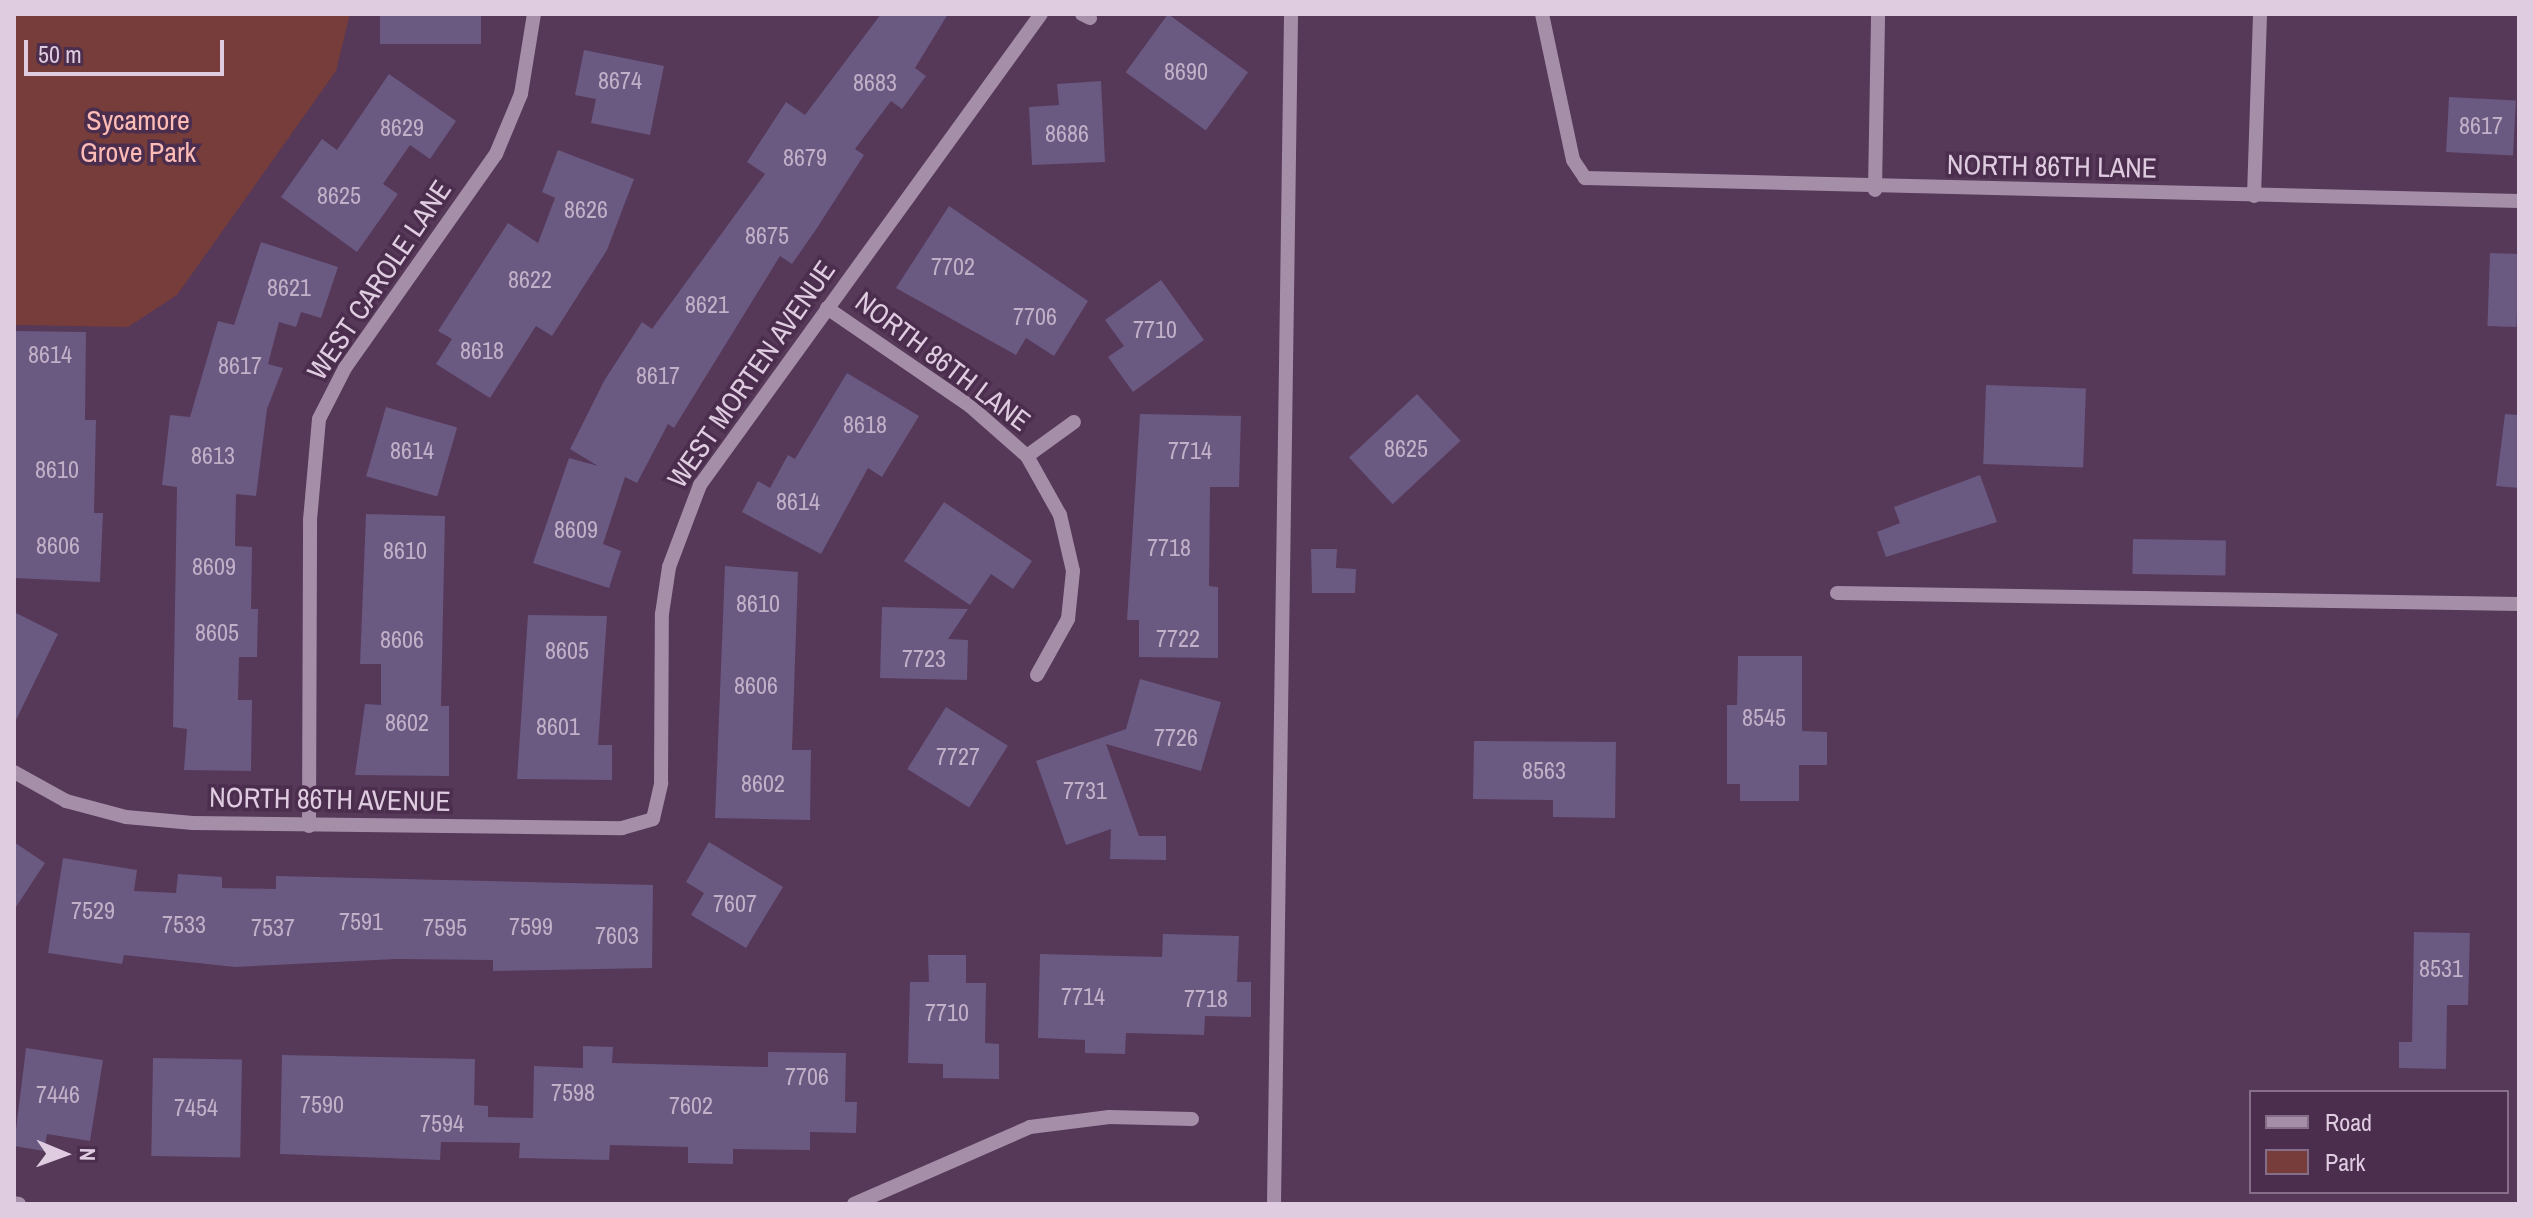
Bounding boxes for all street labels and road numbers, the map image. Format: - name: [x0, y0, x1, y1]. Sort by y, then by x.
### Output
- street label: NORTH 86TH LANE: [1947, 147, 2157, 185]
- street label: WEST CAROLE LANE: [300, 174, 458, 386]
- street label: WEST MORTEN AVENUE: [660, 253, 842, 495]
- street label: NORTH 86TH LANE: [849, 284, 1037, 438]
- street label: NORTH 86TH AVENUE: [208, 780, 452, 818]

